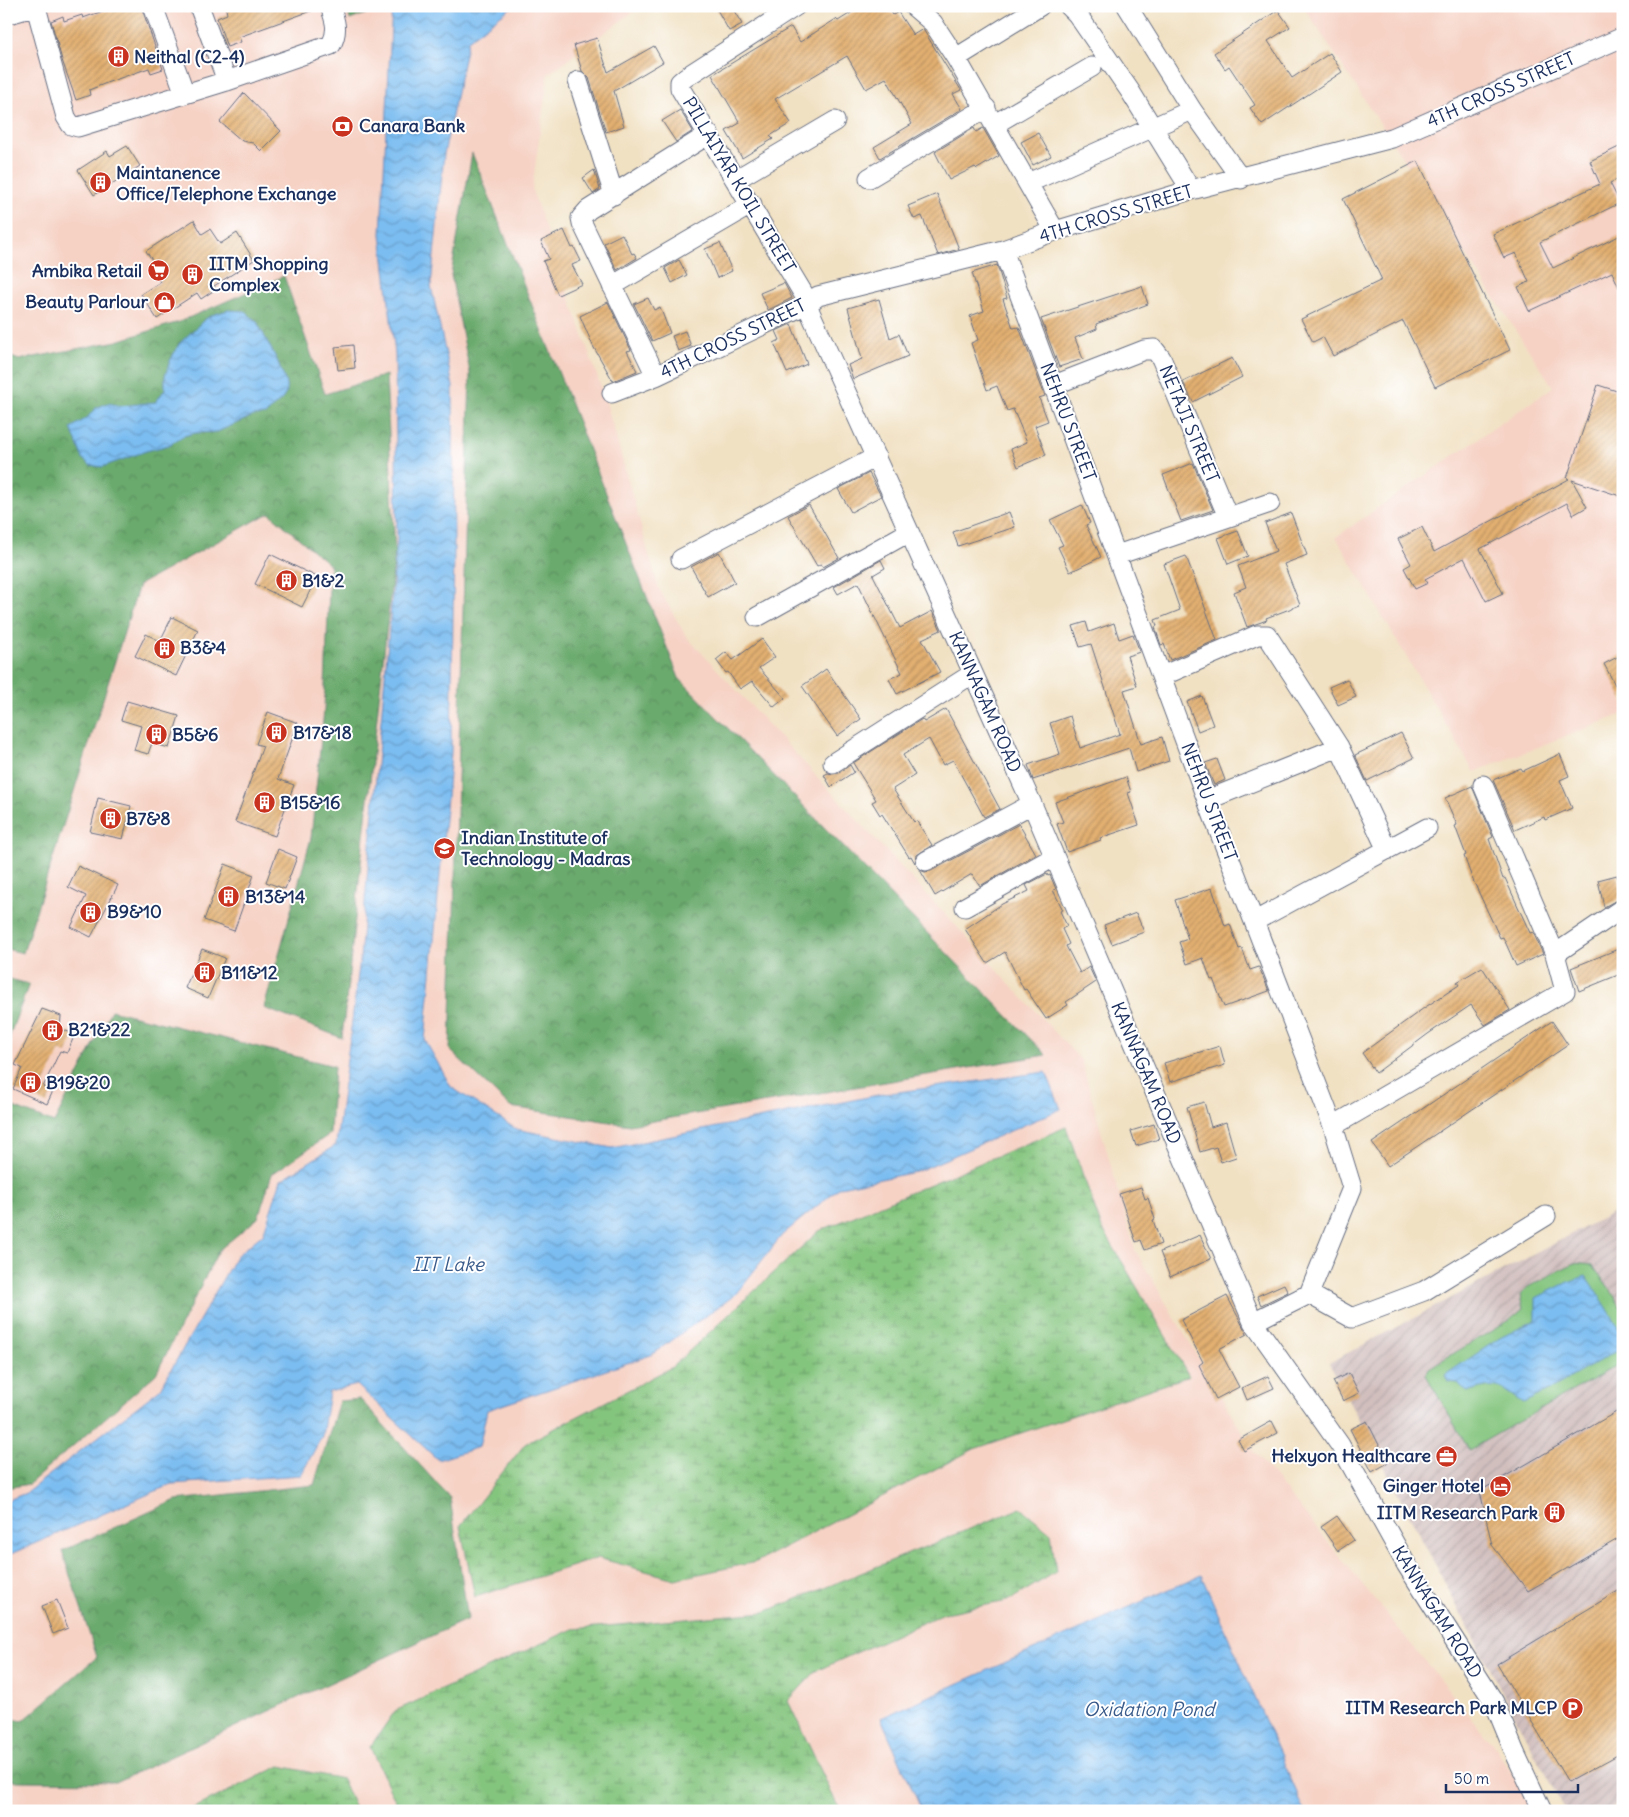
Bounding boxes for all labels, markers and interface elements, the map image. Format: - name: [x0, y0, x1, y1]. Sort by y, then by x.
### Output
- building icon: Neithal (C2-4): [106, 45, 130, 69]
- place label: Neithal (C2-4): [134, 45, 244, 68]
- street label: 4TH CROSS STREET: [1423, 47, 1578, 132]
- street label: PILLAIYAR KOIL STREET: [678, 92, 801, 277]
- bank icon: Canara Bank: [331, 114, 355, 138]
- place label: Canara Bank: [359, 114, 465, 137]
- place label: Maintanence Office/Telephone Exchange: [116, 161, 337, 205]
- building icon: Maintanence Office/Telephone Exchange: [88, 171, 112, 195]
- street label: 4TH CROSS STREET: [1036, 179, 1195, 248]
- place label: IITM Shopping Complex: [209, 252, 329, 296]
- place label: Ambika Retail: [32, 259, 142, 282]
- supermarket icon: Ambika Retail: [146, 259, 170, 283]
- building icon: IITM Shopping Complex: [181, 262, 205, 286]
- place label: Beauty Parlour: [25, 290, 149, 313]
- shop icon: Beauty Parlour: [152, 290, 176, 314]
- street label: 4TH CROSS STREET: [656, 293, 810, 384]
- street label: NEHRU STREET: [1035, 359, 1102, 484]
- street label: NETAJI STREET: [1154, 361, 1225, 486]
- building icon: B1&2: [274, 569, 298, 593]
- place label: B1&2: [302, 569, 345, 592]
- street label: KANNAGAM ROAD: [944, 628, 1027, 776]
- building icon: B3&4: [152, 636, 176, 660]
- place label: B3&4: [180, 636, 227, 659]
- building icon: B17&18: [265, 721, 289, 745]
- place label: B17&18: [293, 721, 352, 744]
- building icon: B5&6: [144, 723, 168, 747]
- place label: B5&6: [172, 723, 218, 746]
- street label: NEHRU STREET: [1176, 739, 1243, 864]
- building icon: B15&16: [252, 791, 276, 815]
- place label: B15&16: [280, 791, 340, 814]
- building icon: B7&8: [98, 807, 122, 831]
- place label: B7&8: [126, 807, 171, 830]
- place label: Indian Institute of Technology - Madras: [461, 826, 631, 870]
- school or university icon: Indian Institute of Technology - Madras: [433, 836, 457, 860]
- building icon: B13&14: [217, 885, 241, 909]
- place label: B13&14: [245, 885, 306, 908]
- building icon: B9&10: [79, 900, 103, 924]
- place label: B9&10: [107, 900, 162, 923]
- building icon: B11&12: [193, 961, 217, 985]
- place label: B11&12: [221, 961, 278, 984]
- street label: KANNAGAM ROAD: [1106, 998, 1187, 1147]
- building icon: B21&22: [40, 1018, 64, 1042]
- place label: B21&22: [68, 1018, 130, 1041]
- building icon: B19&20: [18, 1071, 42, 1095]
- place label: B19&20: [46, 1071, 111, 1094]
- water label: IIT Lake: [412, 1252, 486, 1276]
- place label: Helxyon Healthcare: [1272, 1444, 1431, 1467]
- office icon: Helxyon Healthcare: [1435, 1444, 1459, 1468]
- place label: Ginger Hotel: [1383, 1474, 1484, 1497]
- hotel icon: Ginger Hotel: [1488, 1474, 1512, 1498]
- place label: IITM Research Park: [1377, 1501, 1538, 1524]
- building icon: IITM Research Park: [1542, 1501, 1566, 1525]
- street label: KANNAGAM ROAD: [1387, 1541, 1487, 1682]
- place label: IITM Research Park MLCP: [1345, 1696, 1557, 1719]
- parking icon: IITM Research Park MLCP: [1561, 1696, 1585, 1720]
- water label: Oxidation Pond: [1083, 1697, 1217, 1721]
- scale bar: [1446, 1762, 1579, 1794]
- text: 50 m: [1454, 1769, 1489, 1788]

